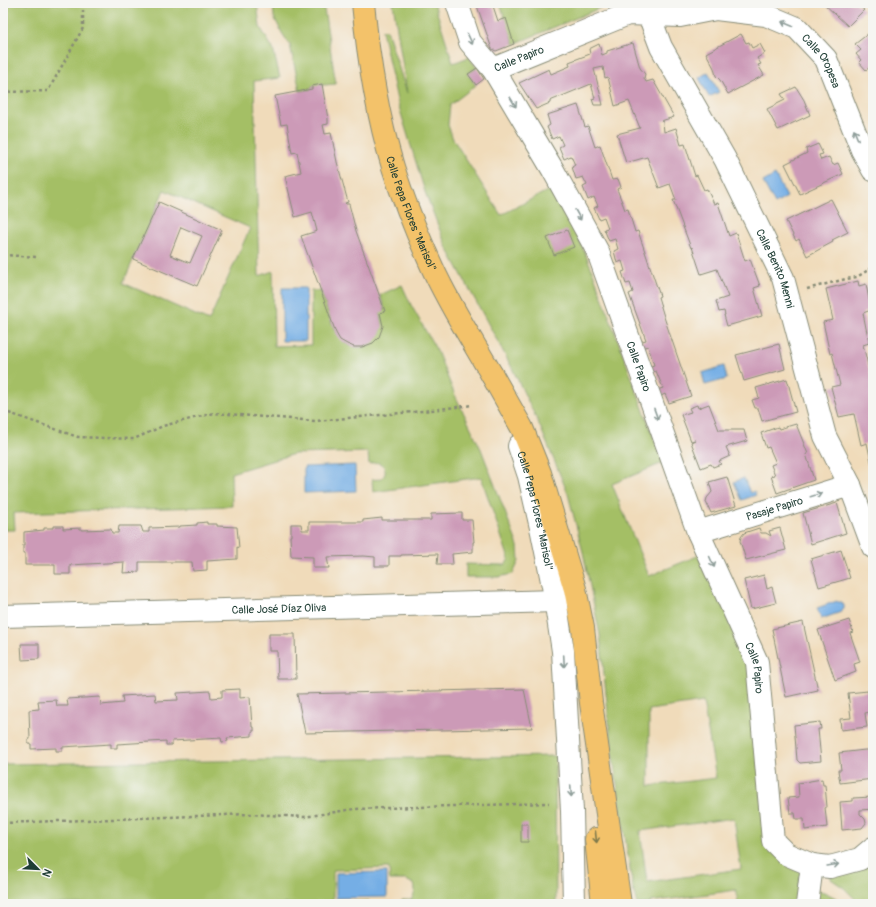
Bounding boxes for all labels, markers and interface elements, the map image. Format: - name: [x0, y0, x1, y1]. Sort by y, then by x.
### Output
- one-way arrow: [782, 20, 794, 27]
- street label: Calle Oropesa: [799, 31, 843, 90]
- one-way arrow: [467, 33, 474, 45]
- street label: Calle Papiro: [492, 42, 546, 74]
- one-way arrow: [509, 96, 517, 108]
- one-way arrow: [852, 129, 860, 141]
- street label: Calle Pepa Flores "Marisol": [384, 155, 440, 273]
- one-way arrow: [575, 209, 582, 221]
- street label: Calle Benito Menni: [753, 227, 797, 310]
- street label: Calle Papiro: [624, 339, 654, 393]
- one-way arrow: [653, 407, 661, 419]
- street label: Calle Pepa Flores "Marisol": [515, 450, 556, 572]
- one-way arrow: [809, 491, 822, 498]
- street label: Pasaje Papiro: [744, 493, 804, 523]
- one-way arrow: [709, 555, 716, 567]
- street label: Calle José Díaz Oliva: [231, 601, 326, 616]
- street label: Calle Papiro: [742, 640, 766, 694]
- one-way arrow: [560, 654, 568, 667]
- one-way arrow: [568, 784, 575, 797]
- one-way arrow: [592, 830, 600, 843]
- north arrow: [18, 849, 58, 889]
- one-way arrow: [826, 861, 839, 869]
- text: N: [39, 867, 54, 879]

